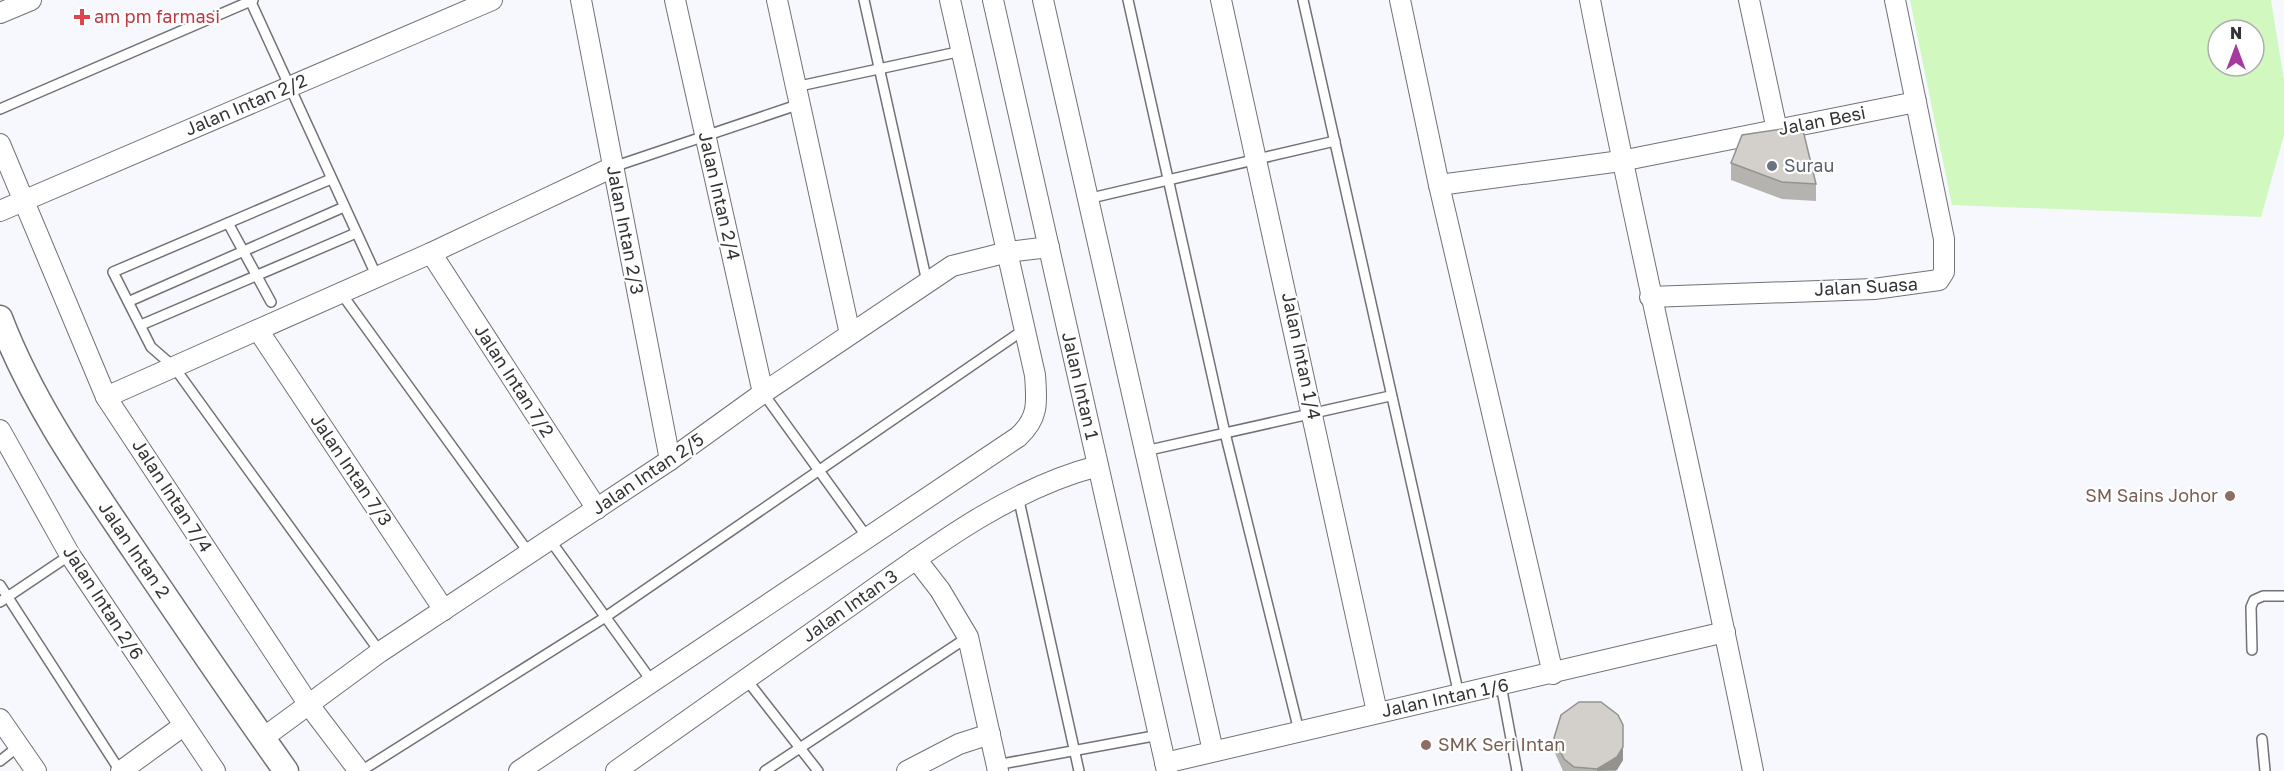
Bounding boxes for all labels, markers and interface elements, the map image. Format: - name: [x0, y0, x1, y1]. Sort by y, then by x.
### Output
- place label: am pm farmasi: [94, 5, 220, 27]
- marker: am pm farmasi: [75, 10, 89, 24]
- north arrow: [2206, 18, 2266, 78]
- text: N: [2230, 23, 2242, 43]
- street label: Jalan Intan 2/2: [181, 68, 310, 140]
- street label: Jalan Besi: [1776, 101, 1867, 139]
- street label: Jalan Intan 2/4: [694, 129, 745, 262]
- place label: Surau: [1784, 154, 1834, 176]
- marker: Surau: [1765, 159, 1779, 173]
- street label: Jalan Intan 2/3: [603, 164, 649, 296]
- street label: Jalan Suasa: [1813, 272, 1918, 300]
- street label: Jalan Intan 1/4: [1278, 290, 1326, 421]
- street label: Jalan Intan 7/2: [470, 320, 559, 441]
- street label: Jalan Intan 1: [1058, 330, 1104, 442]
- street label: Jalan Intan 7/3: [306, 409, 397, 529]
- street label: Jalan Intan 2/5: [587, 428, 708, 519]
- street label: Jalan Intan 7/4: [128, 435, 218, 556]
- place label: SM Sains Johor: [2085, 484, 2218, 506]
- marker: SM Sains Johor: [2223, 489, 2237, 503]
- street label: Jalan Intan 2: [95, 497, 175, 602]
- street label: Jalan Intan 2/6: [59, 541, 149, 663]
- street label: Jalan Intan 3: [797, 564, 901, 646]
- street label: Jalan Intan 1/6: [1379, 673, 1510, 721]
- place label: SMK Seri Intan: [1438, 733, 1565, 755]
- marker: SMK Seri Intan: [1419, 738, 1433, 752]

